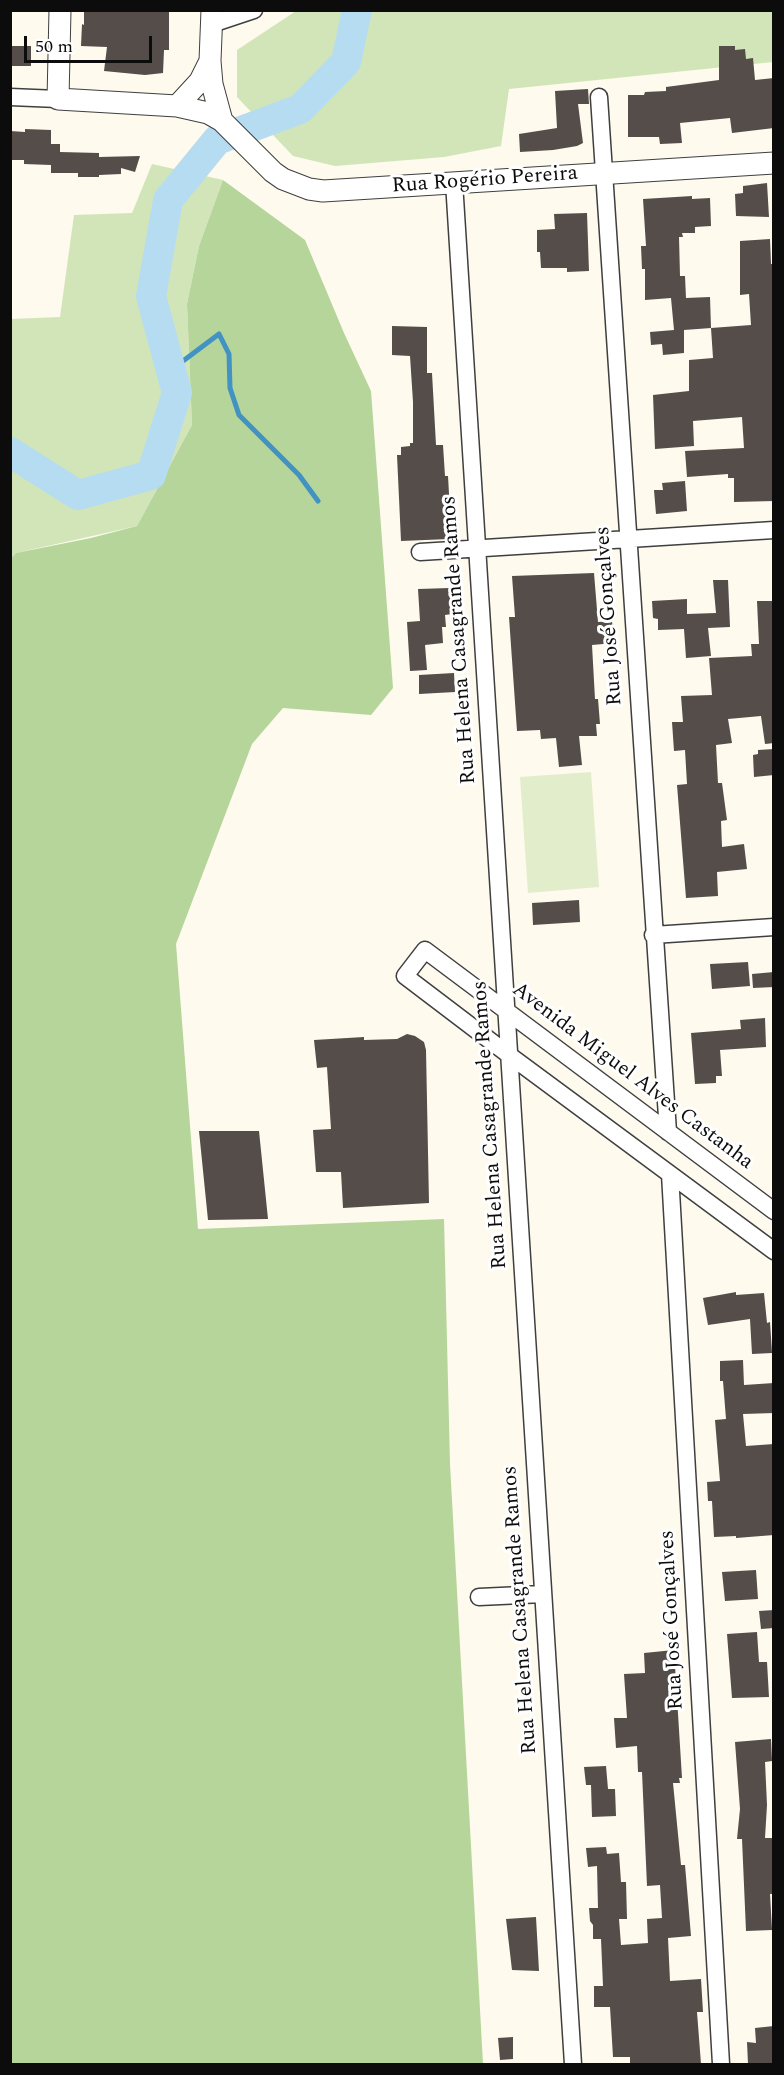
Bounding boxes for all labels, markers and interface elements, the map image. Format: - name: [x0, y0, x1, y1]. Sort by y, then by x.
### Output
- scale bar: [27, 24, 154, 62]
- text: 50 m: [35, 33, 73, 60]
- street label: Rua Rogério Pereira: [391, 162, 579, 200]
- street label: Rua Helena Casagrande Ramos: [437, 495, 483, 785]
- street label: Rua José Gonçalves: [591, 525, 629, 707]
- street label: Avenida Miguel Alves Castanha: [506, 978, 758, 1176]
- street label: Rua Helena Casagrande Ramos: [468, 980, 514, 1270]
- street label: Rua Helena Casagrande Ramos: [498, 1465, 544, 1755]
- street label: Rua José Gonçalves: [656, 1529, 690, 1711]

